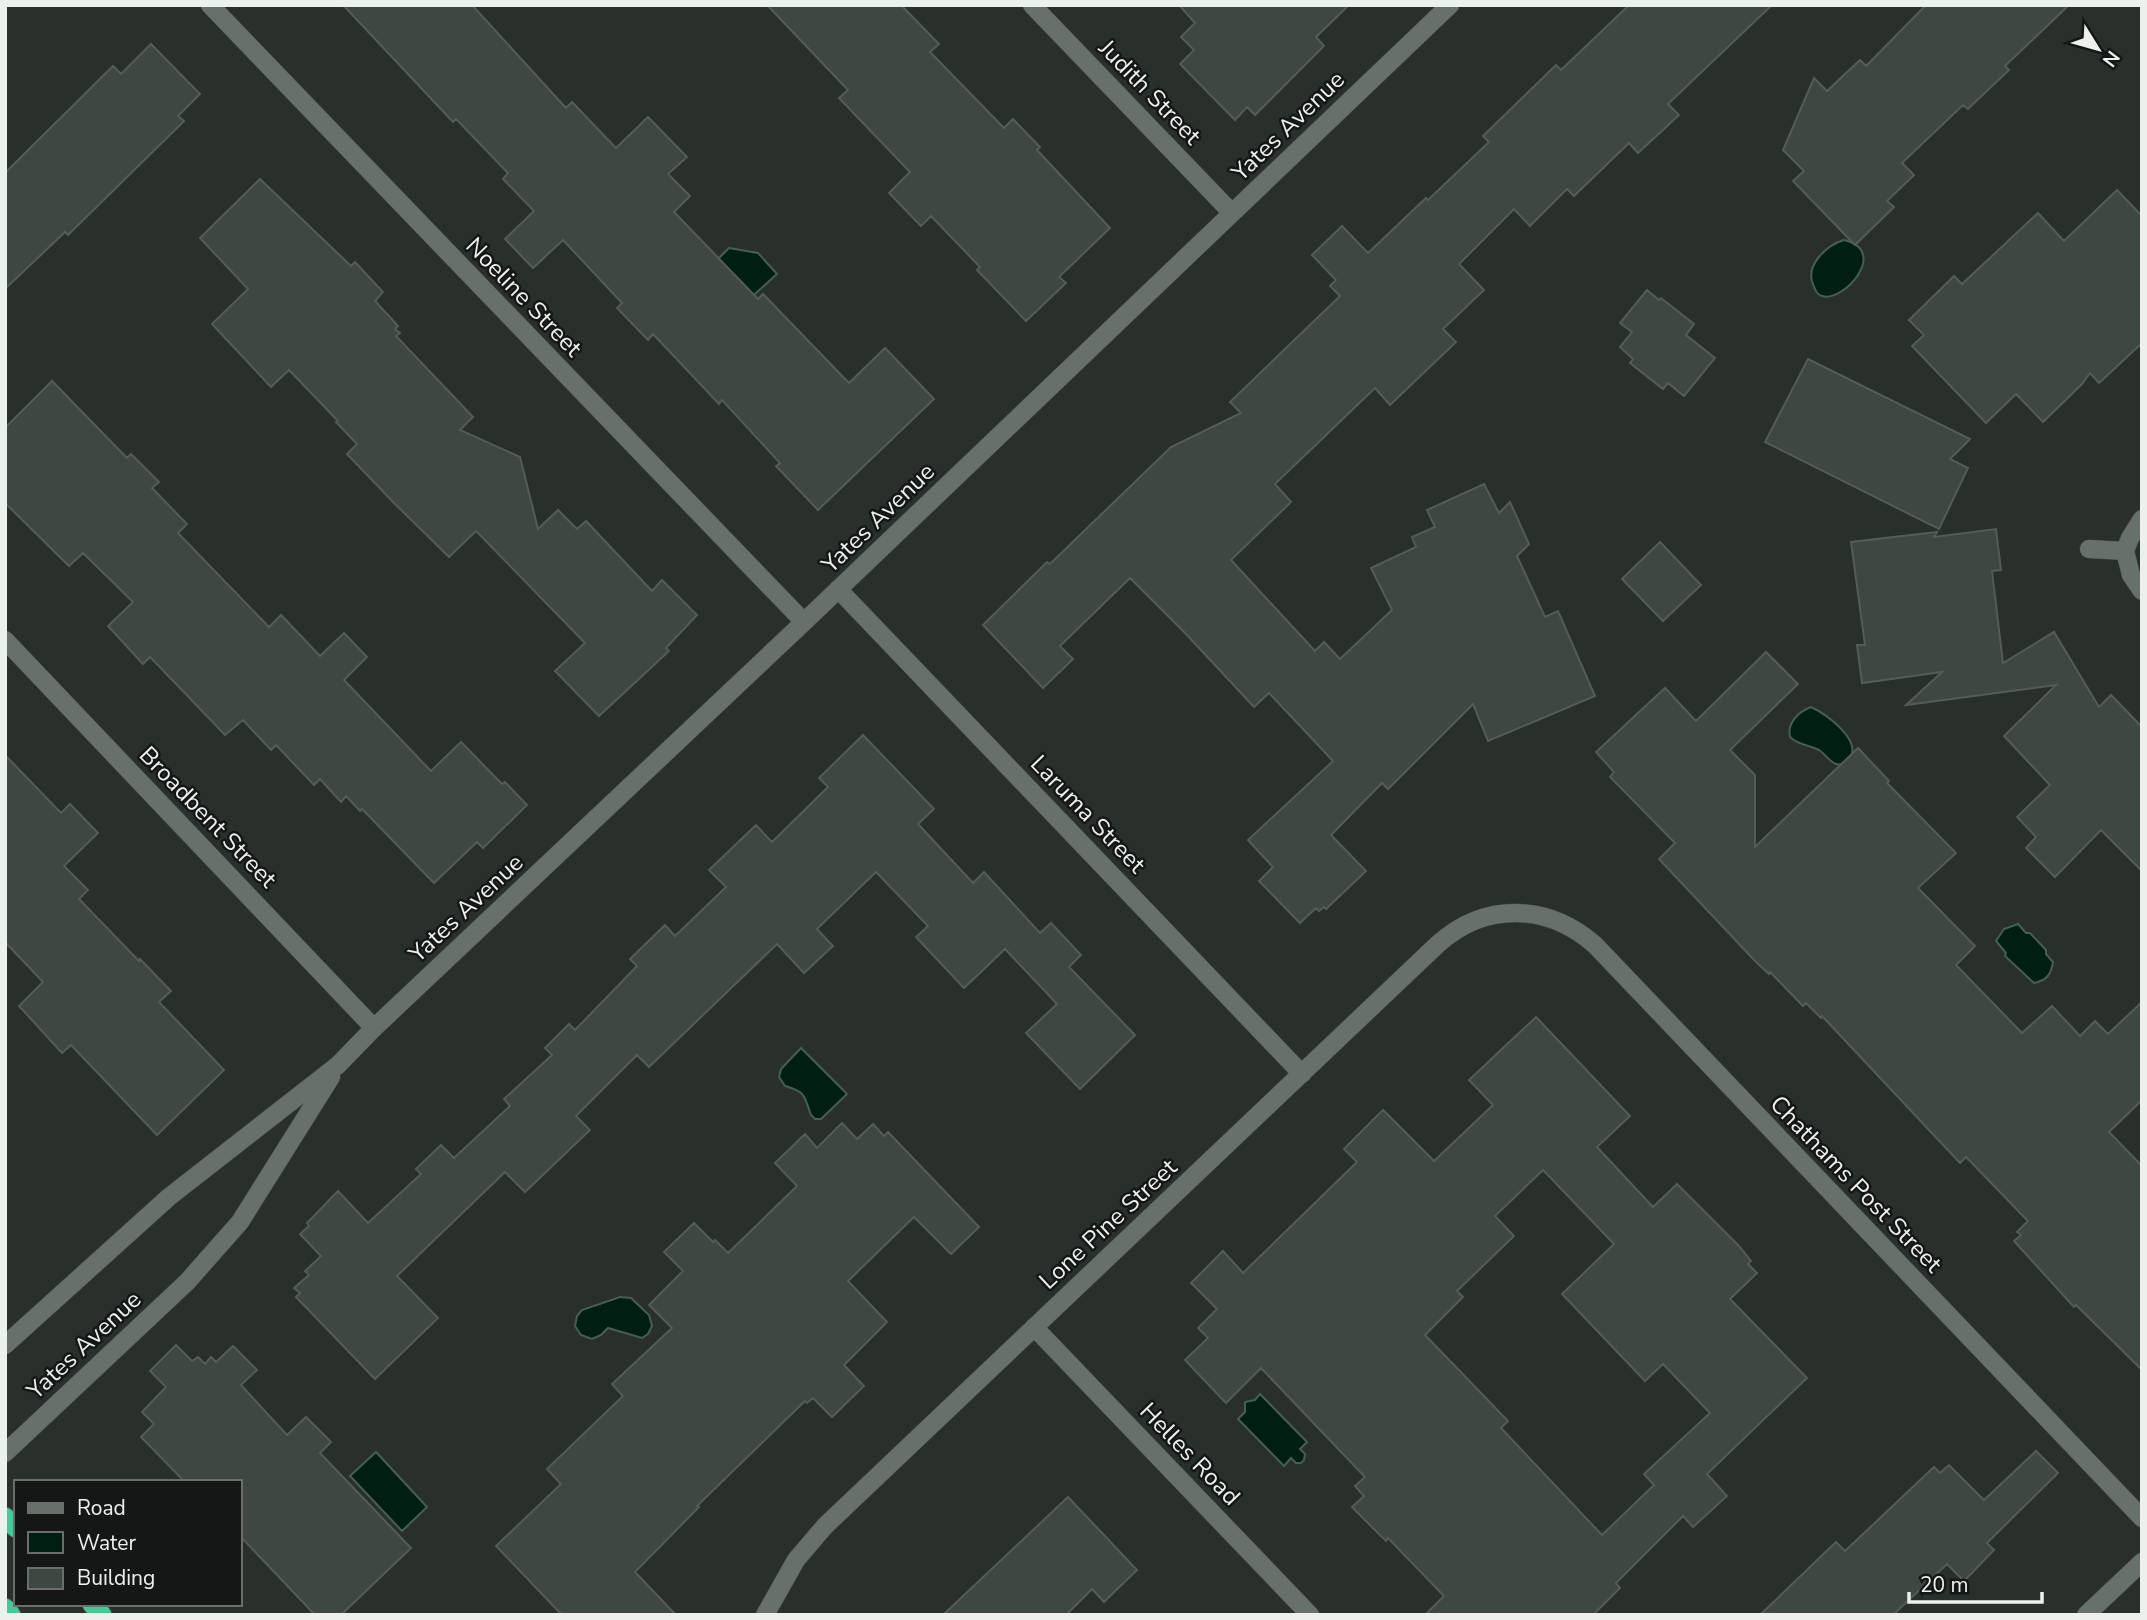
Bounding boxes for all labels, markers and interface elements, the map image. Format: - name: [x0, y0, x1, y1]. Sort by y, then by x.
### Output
- north arrow: [2063, 14, 2133, 84]
- street label: Judith Street: [1091, 32, 1209, 152]
- text: N: [2096, 45, 2125, 72]
- street label: Yates Avenue: [1224, 64, 1351, 189]
- street label: Noeline Street: [459, 230, 590, 364]
- street label: Yates Avenue: [814, 456, 941, 581]
- street label: Broadbent Street: [132, 739, 284, 895]
- street label: Laruma Street: [1023, 748, 1153, 880]
- street label: Yates Avenue: [401, 847, 530, 970]
- street label: Chathams Post Street: [1763, 1088, 1950, 1280]
- street label: Lone Pine Street: [1032, 1151, 1184, 1296]
- street label: Yates Avenue: [19, 1284, 148, 1407]
- street label: Helles Road: [1133, 1396, 1247, 1512]
- legend: [14, 1480, 242, 1606]
- text: Road: [77, 1494, 126, 1522]
- text: Water: [77, 1529, 136, 1557]
- scale bar: [1909, 1560, 2042, 1604]
- text: Building: [77, 1564, 155, 1592]
- text: 20 m: [1920, 1571, 1969, 1599]

